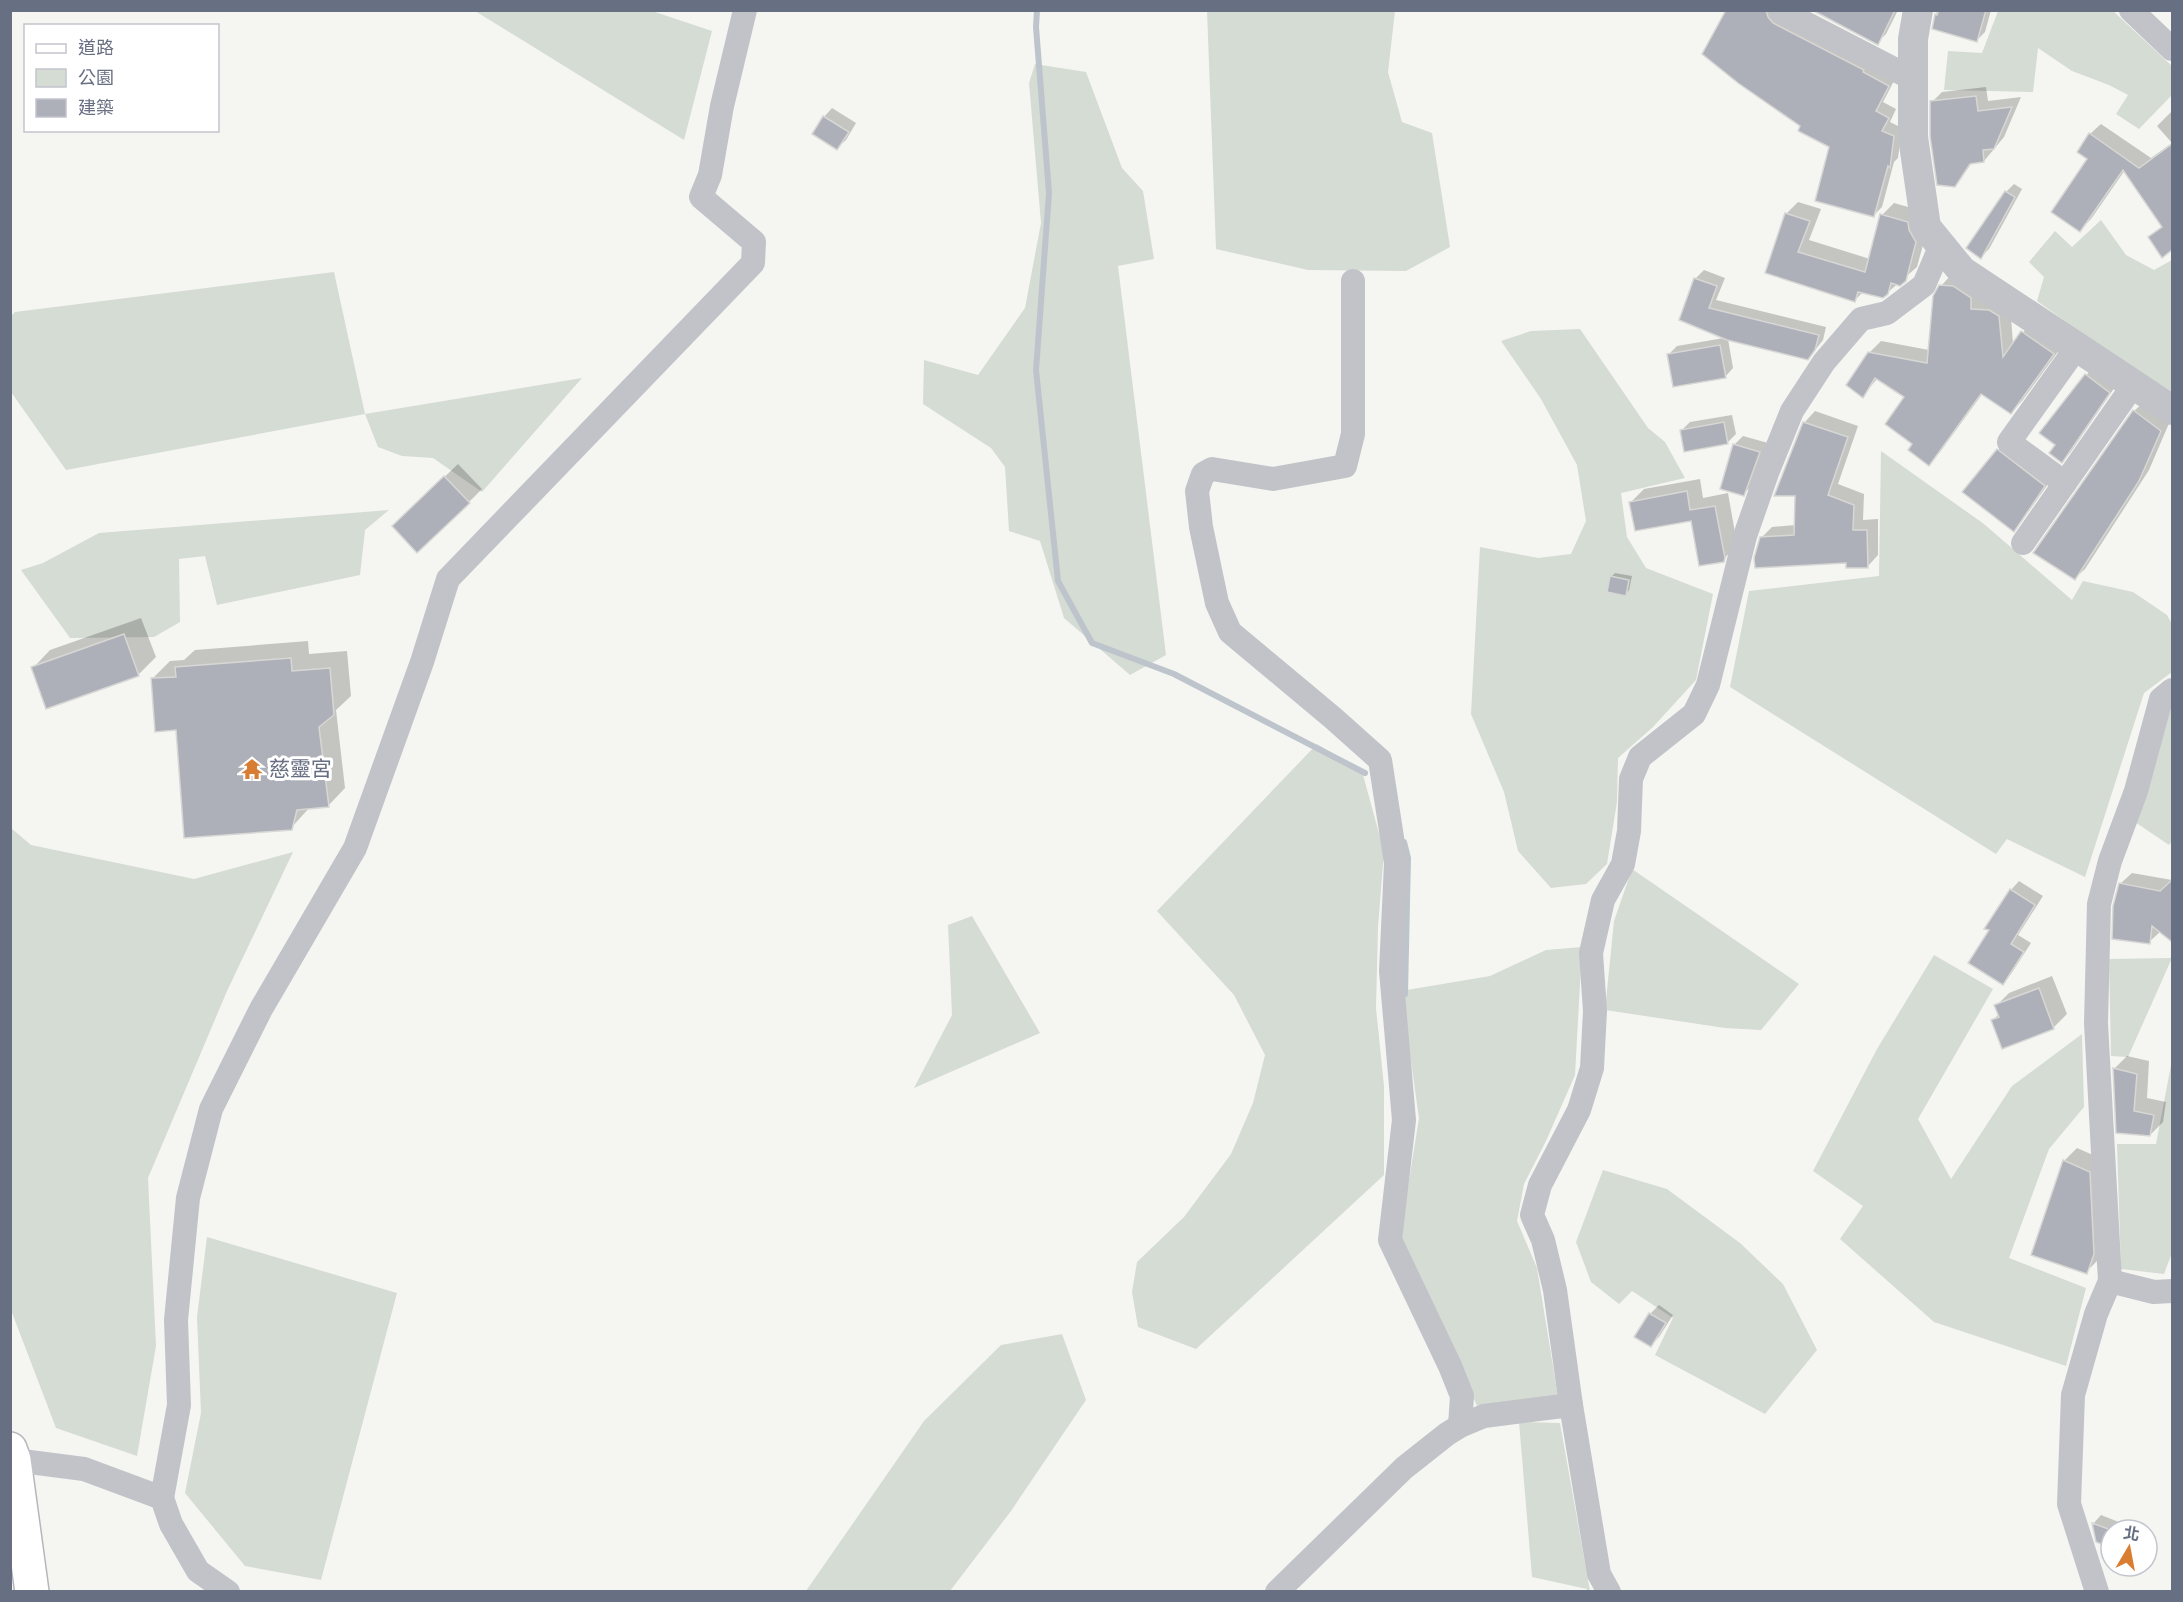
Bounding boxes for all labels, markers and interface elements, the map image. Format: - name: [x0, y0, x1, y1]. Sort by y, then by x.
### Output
- legend: [24, 24, 219, 132]
- text: 道路: [78, 37, 114, 58]
- text: 公園: [78, 67, 114, 88]
- text: 建築: [78, 97, 114, 118]
- place label: 慈靈宮: [269, 756, 332, 781]
- temple icon: 慈靈宮: [240, 757, 264, 781]
- north arrow: [2099, 1518, 2159, 1578]
- text: 北: [2122, 1522, 2141, 1544]

